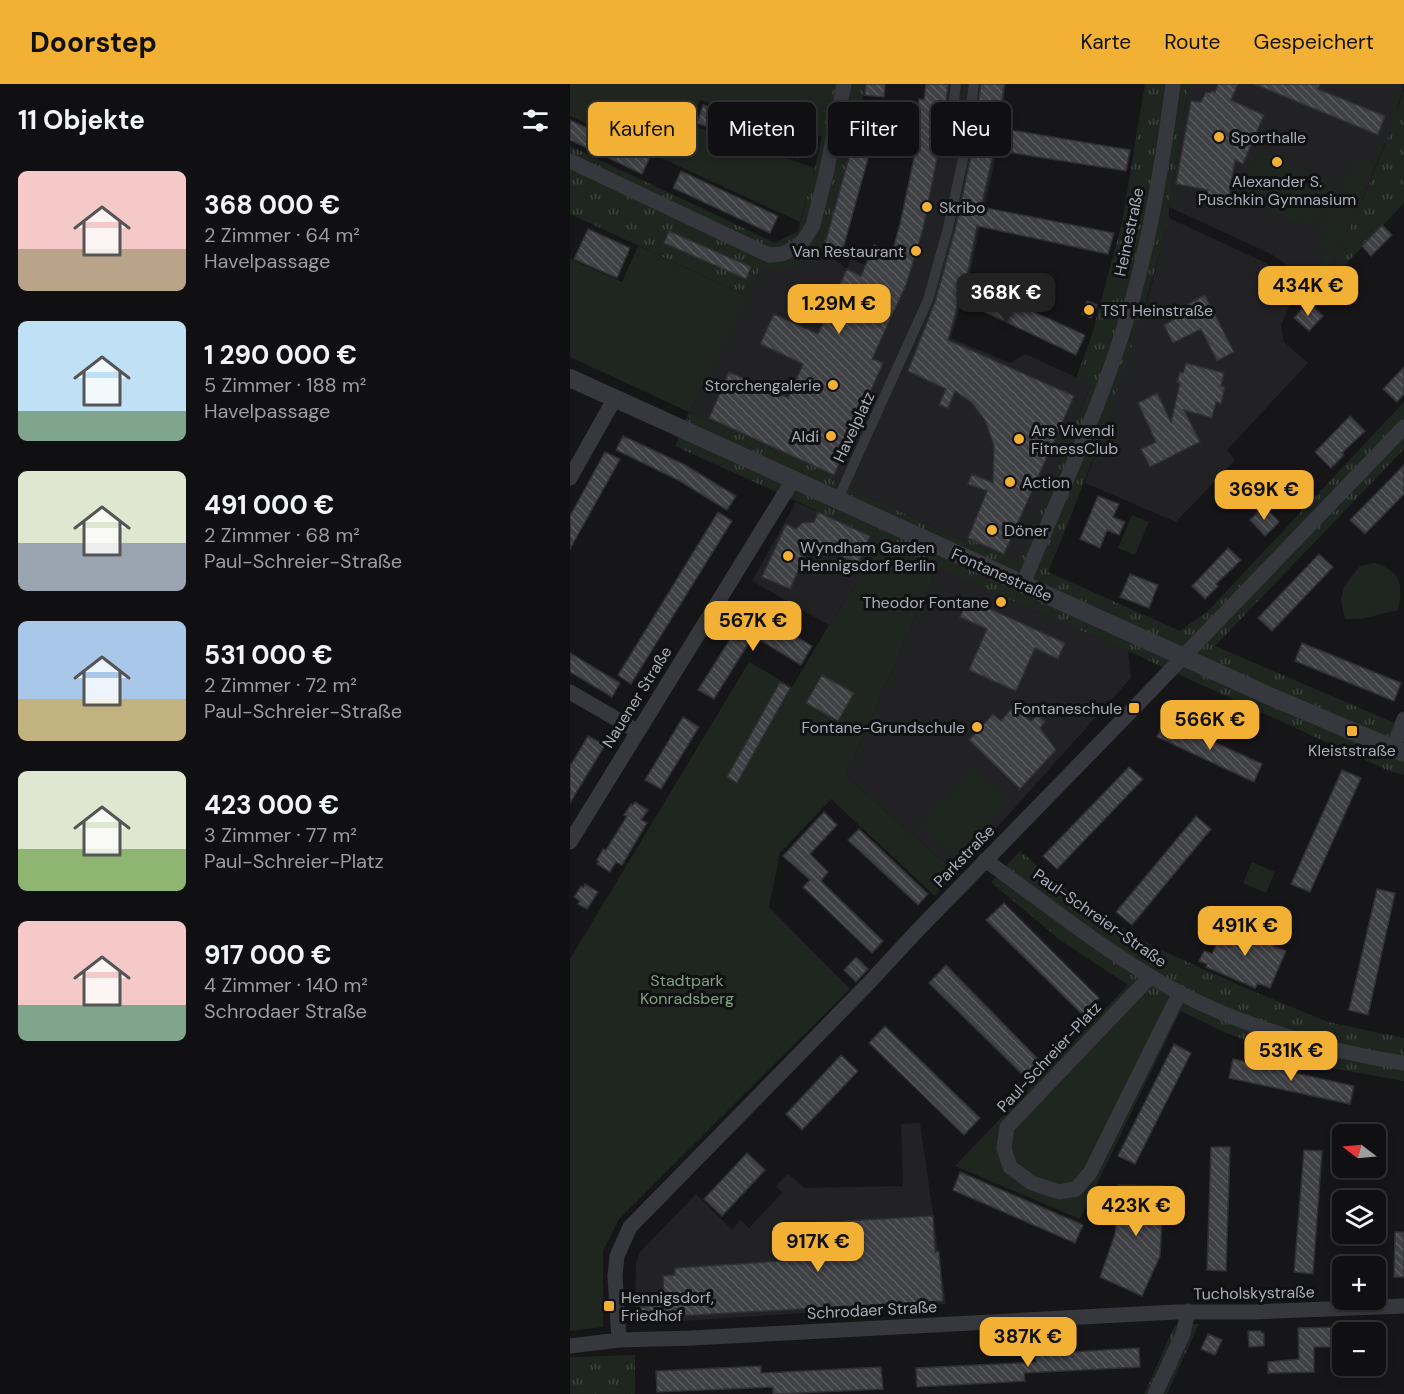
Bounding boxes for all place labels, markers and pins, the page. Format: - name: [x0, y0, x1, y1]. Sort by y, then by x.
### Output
- place label: Sporthalle: [1231, 127, 1306, 148]
- marker: Sporthalle: [1212, 130, 1226, 144]
- marker: Alexander S. Puschkin Gymnasium: [1270, 155, 1284, 169]
- place label: Alexander S. Puschkin Gymnasium: [1198, 171, 1356, 210]
- place label: Skribo: [939, 197, 986, 218]
- marker: Skribo: [920, 200, 934, 214]
- place label: Van Restaurant: [792, 241, 904, 262]
- marker: Van Restaurant: [909, 244, 923, 258]
- pin: 434K €: [1259, 266, 1357, 317]
- pin: 368K €: [957, 273, 1055, 324]
- pin: 1.29M €: [784, 284, 894, 335]
- place label: TST Heinstraße: [1101, 300, 1213, 321]
- marker: TST Heinstraße: [1082, 303, 1096, 317]
- place label: Storchengalerie: [705, 375, 821, 396]
- marker: Storchengalerie: [826, 378, 840, 392]
- place label: Ars Vivendi FitnessClub: [1031, 420, 1118, 459]
- place label: Aldi: [791, 426, 819, 447]
- marker: Aldi: [824, 429, 838, 443]
- marker: Ars Vivendi FitnessClub: [1012, 432, 1026, 446]
- pin: 369K €: [1215, 470, 1313, 521]
- place label: Action: [1022, 472, 1070, 493]
- marker: Action: [1003, 475, 1017, 489]
- place label: Döner: [1004, 520, 1049, 541]
- marker: Döner: [985, 523, 999, 537]
- place label: Wyndham Garden Hennigsdorf Berlin: [800, 537, 936, 576]
- marker: Wyndham Garden Hennigsdorf Berlin: [781, 549, 795, 563]
- place label: Theodor Fontane: [862, 592, 989, 613]
- marker: Theodor Fontane: [994, 595, 1008, 609]
- pin: 567K €: [704, 601, 802, 652]
- place label: Fontaneschule: [1014, 698, 1122, 719]
- pin: 566K €: [1161, 700, 1259, 751]
- marker: Fontaneschule: [1127, 701, 1141, 715]
- place label: Fontane-Grundschule: [802, 717, 965, 738]
- marker: Fontane-Grundschule: [970, 720, 984, 734]
- marker: Kleiststraße: [1345, 724, 1359, 738]
- place label: Kleiststraße: [1308, 740, 1396, 761]
- pin: 491K €: [1196, 906, 1294, 957]
- pin: 531K €: [1242, 1031, 1340, 1082]
- pin: 423K €: [1087, 1186, 1185, 1237]
- pin: 917K €: [769, 1222, 867, 1273]
- place label: Hennigsdorf, Friedhof: [621, 1287, 714, 1326]
- marker: Hennigsdorf, Friedhof: [602, 1299, 616, 1313]
- pin: 387K €: [979, 1317, 1077, 1368]

